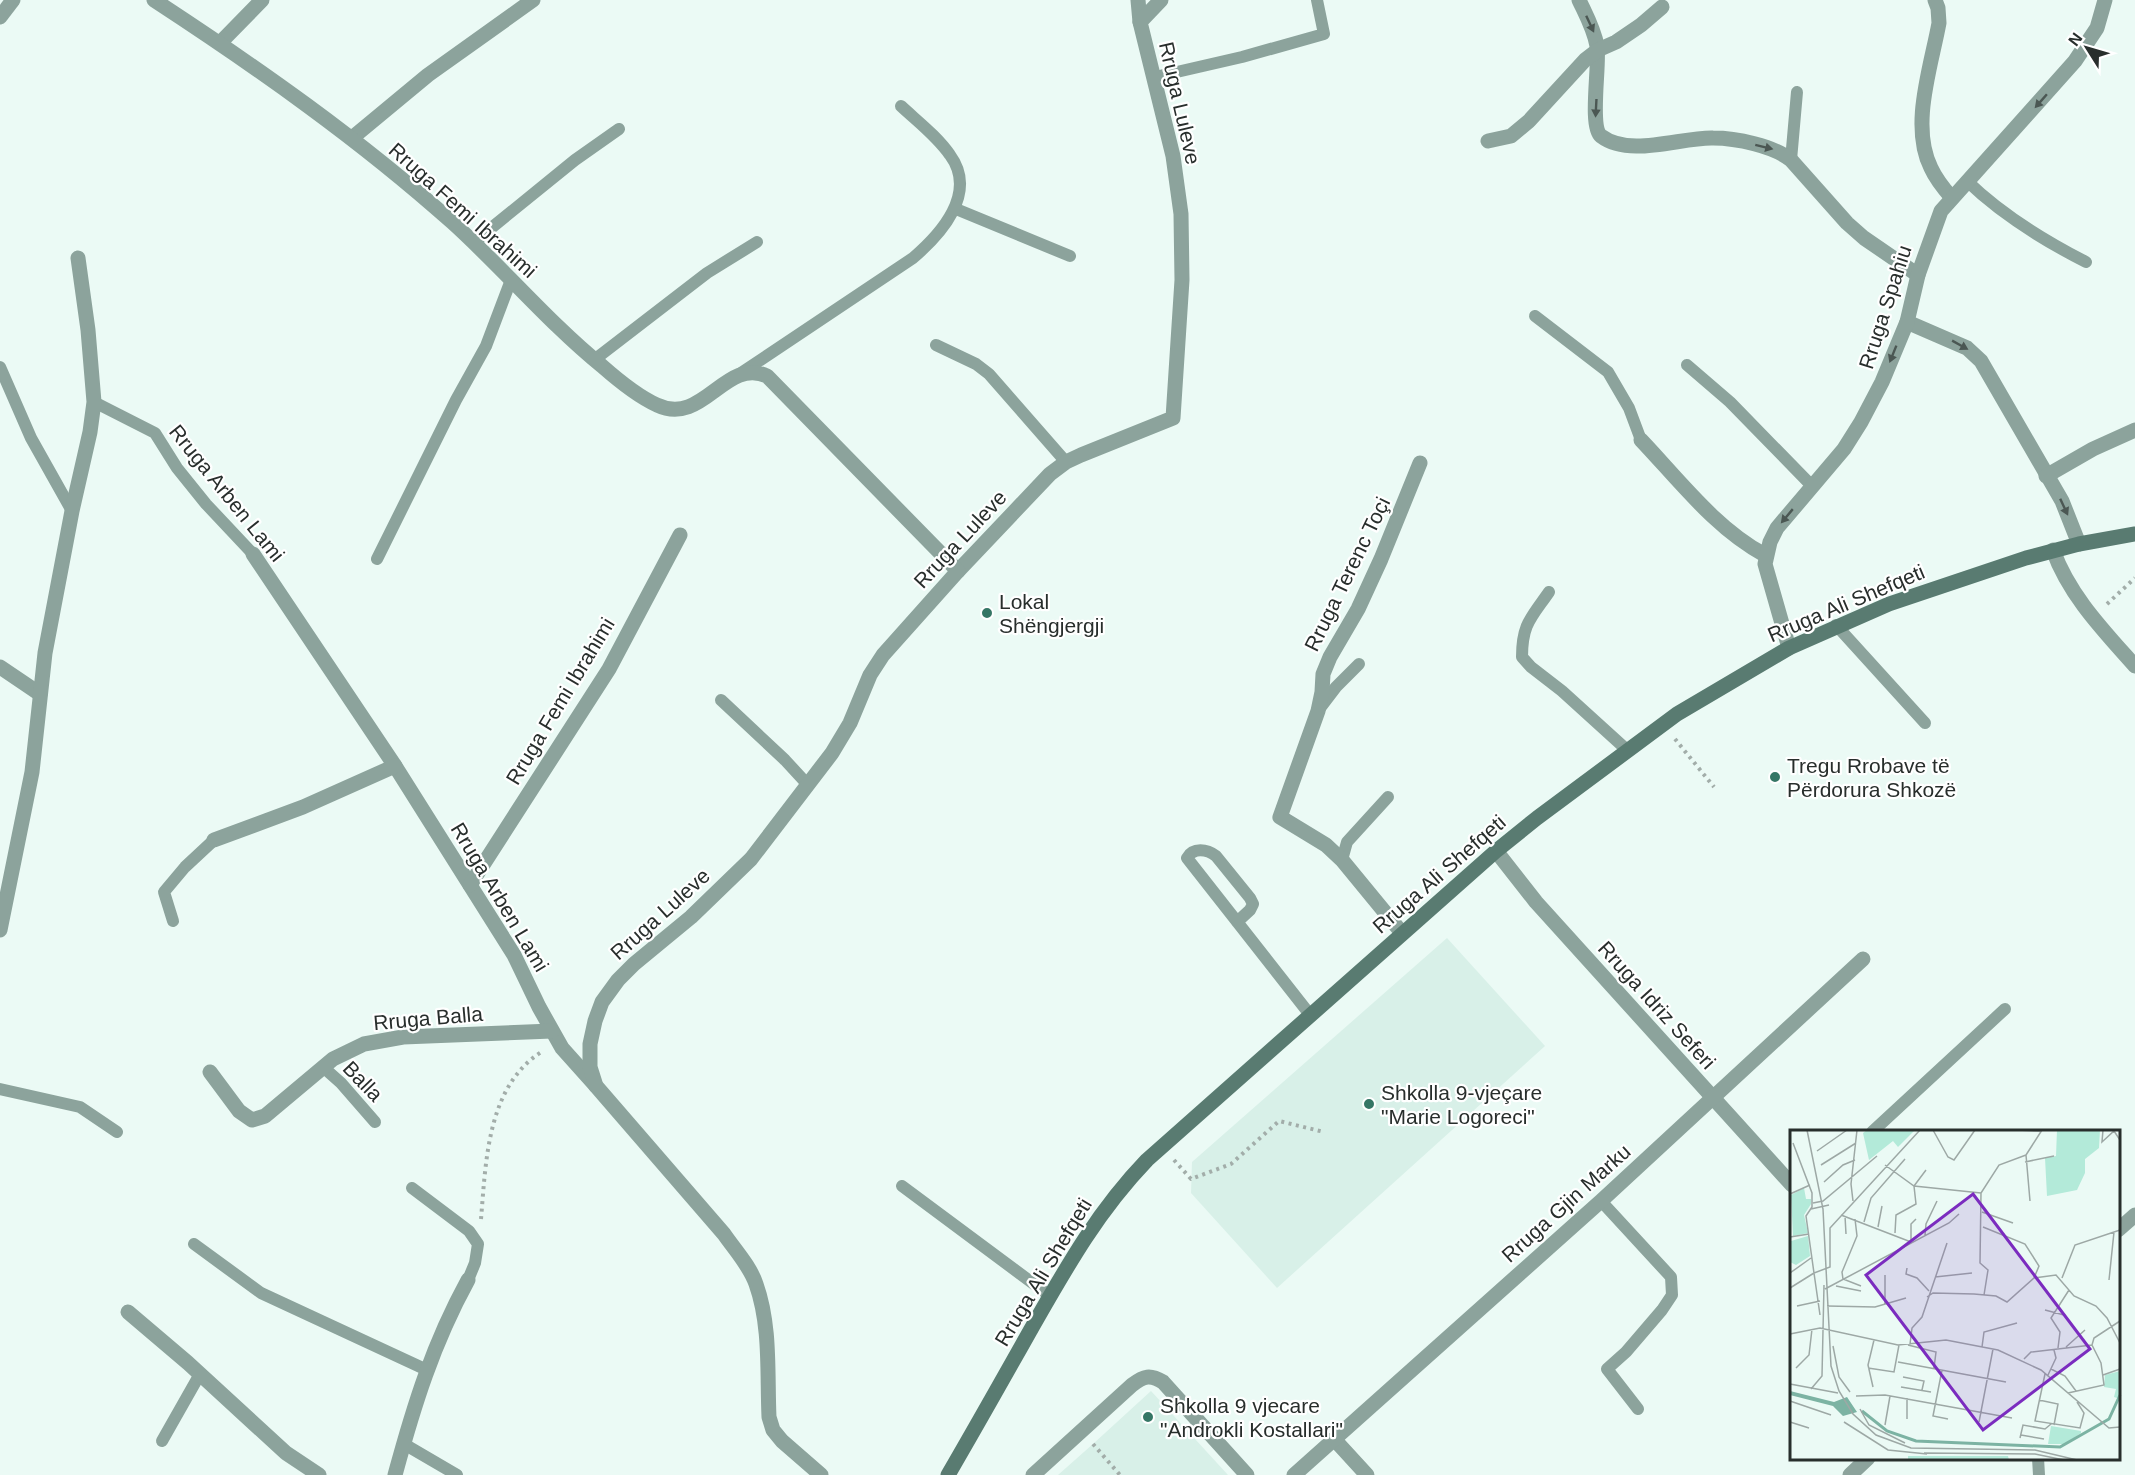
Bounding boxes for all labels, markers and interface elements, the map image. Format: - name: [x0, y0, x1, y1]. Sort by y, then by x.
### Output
- one-way arrow: [1586, 16, 1595, 33]
- north arrow: [2057, 18, 2117, 78]
- text: N: [2065, 30, 2086, 49]
- street label: Rruga Luleve: [1155, 40, 1205, 166]
- one-way arrow: [2034, 93, 2047, 109]
- one-way arrow: [1592, 99, 1601, 118]
- street label: Rruga Femi Ibrahimi: [385, 138, 541, 282]
- one-way arrow: [1755, 143, 1773, 153]
- street label: Rruga Spahiu: [1854, 242, 1916, 372]
- one-way arrow: [1952, 340, 1969, 350]
- one-way arrow: [1888, 346, 1898, 364]
- street label: Rruga Arben Lami: [165, 420, 289, 566]
- street label: Rruga Luleve: [909, 485, 1011, 593]
- street label: Rruga Terenc Toçi: [1300, 493, 1394, 655]
- one-way arrow: [2060, 499, 2069, 516]
- one-way arrow: [1781, 508, 1794, 523]
- street label: Rruga Ali Shefqeti: [1764, 560, 1928, 646]
- place label: Lokal Shëngjergji: [999, 590, 1104, 637]
- marker: Lokal Shëngjergji: [980, 606, 994, 620]
- street label: Rruga Femi Ibrahimi: [501, 614, 619, 788]
- place label: Tregu Rrobave të Përdorura Shkozë: [1787, 754, 1956, 801]
- marker: Tregu Rrobave të Përdorura Shkozë: [1768, 770, 1782, 784]
- street label: Rruga Ali Shefqeti: [1368, 810, 1510, 938]
- street label: Rruga Arben Lami: [447, 819, 553, 975]
- street label: Rruga Luleve: [606, 864, 714, 964]
- street label: Rruga Idriz Seferi: [1594, 937, 1720, 1073]
- street label: Rruga Balla: [372, 1002, 484, 1034]
- street label: Balla: [339, 1056, 388, 1106]
- place label: Shkolla 9-vjeçare "Marie Logoreci": [1381, 1081, 1542, 1128]
- marker: Shkolla 9-vjeçare "Marie Logoreci": [1362, 1097, 1376, 1111]
- inset map: [1790, 1130, 2120, 1460]
- street label: Rruga Gjin Marku: [1497, 1139, 1635, 1267]
- street label: Rruga Ali Shefqeti: [990, 1194, 1096, 1350]
- place label: Shkolla 9 vjecare "Androkli Kostallari": [1160, 1394, 1343, 1441]
- marker: Shkolla 9 vjecare "Androkli Kostallari": [1141, 1410, 1155, 1424]

